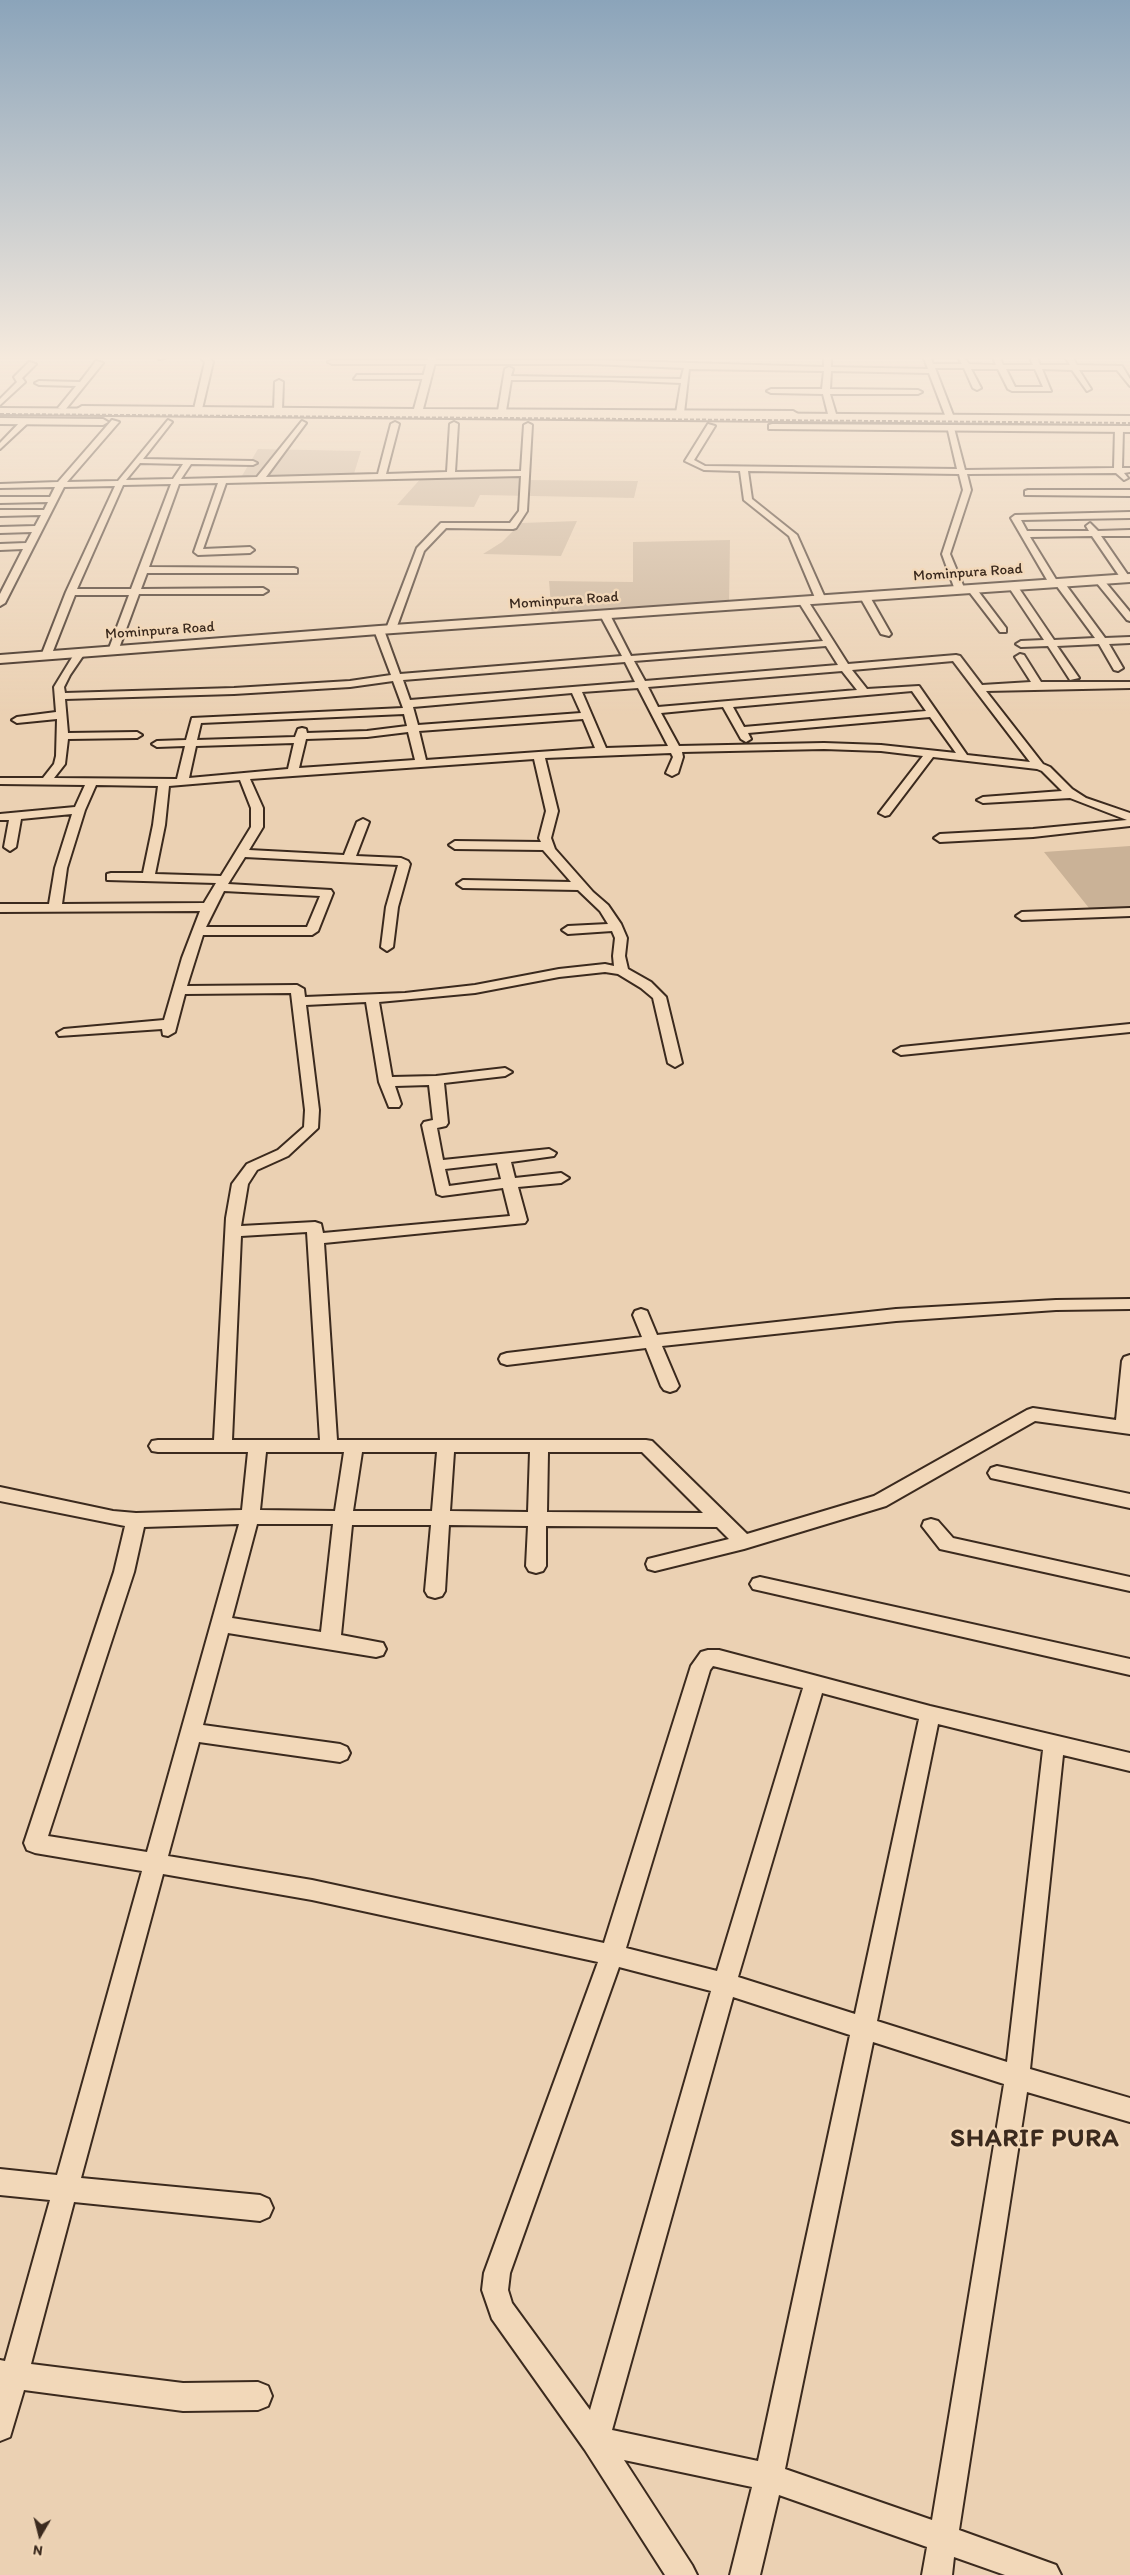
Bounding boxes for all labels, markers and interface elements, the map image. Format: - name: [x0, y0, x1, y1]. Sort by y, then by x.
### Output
- street label: Mominpura Road: [913, 560, 1023, 586]
- street label: Mominpura Road: [509, 588, 619, 614]
- street label: Mominpura Road: [105, 618, 215, 644]
- district label: SHARIF PURA: [950, 2123, 1120, 2155]
- north arrow: [15, 2510, 65, 2560]
- text: N: [32, 2541, 44, 2559]

